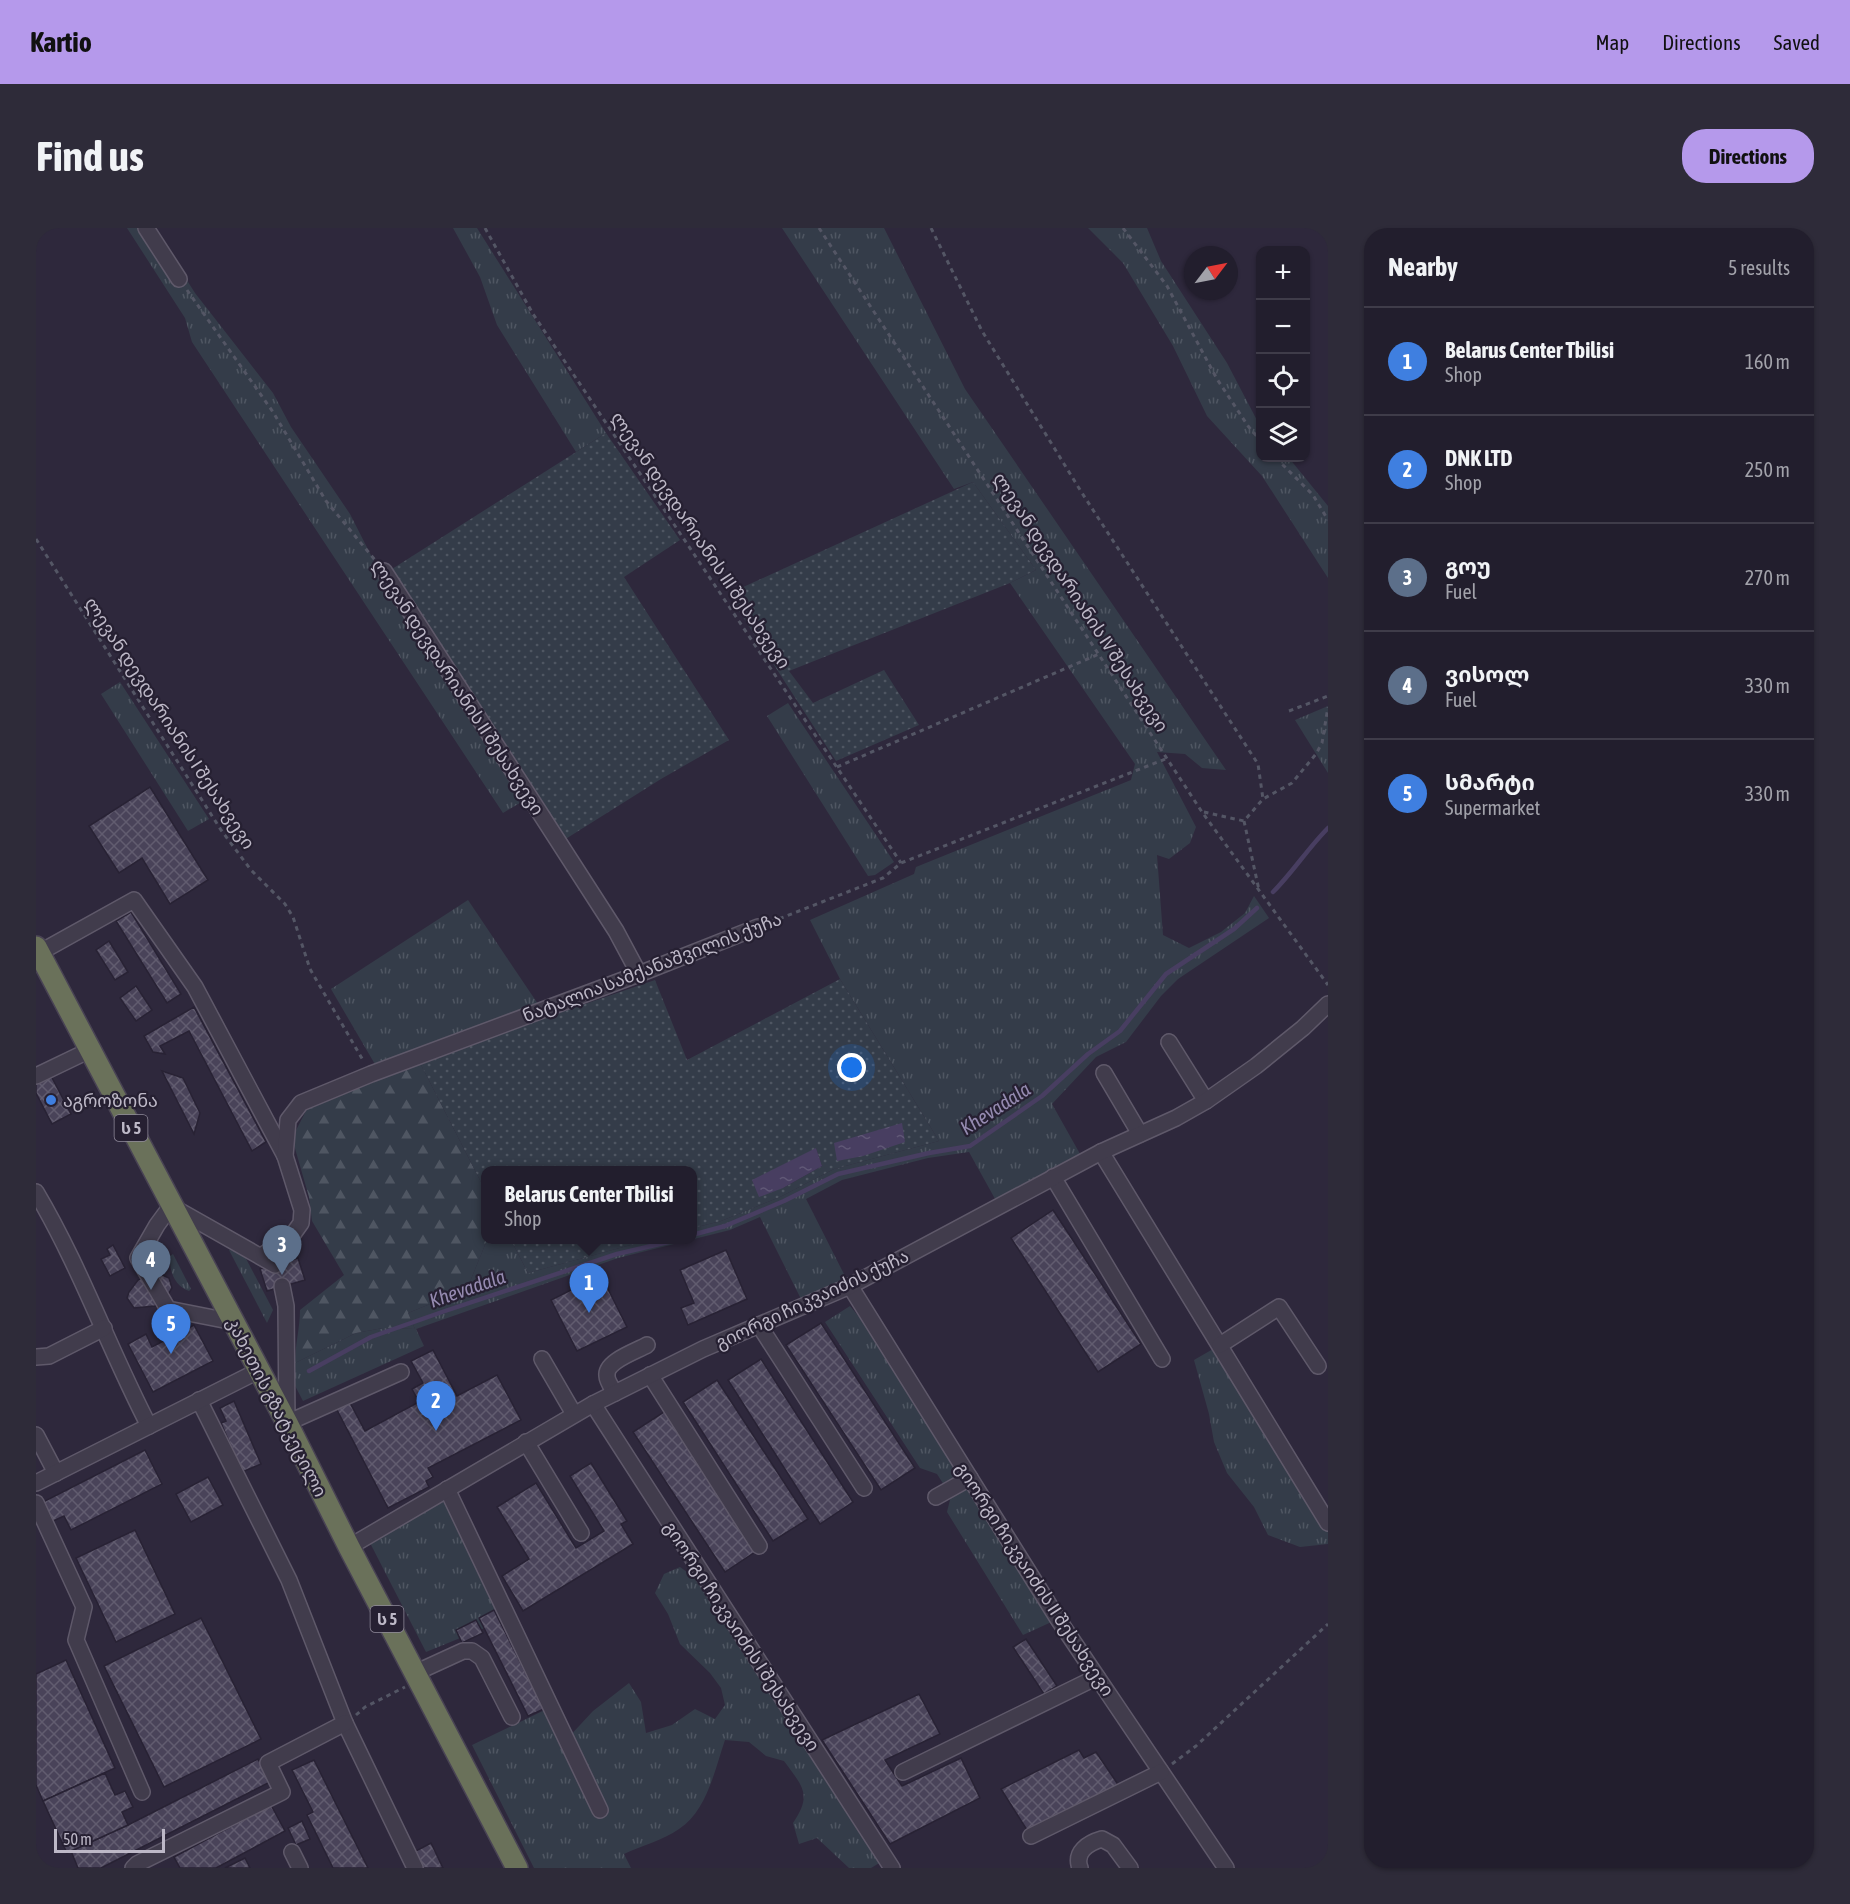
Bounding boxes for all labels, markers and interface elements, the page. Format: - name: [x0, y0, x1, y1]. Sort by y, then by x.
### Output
- text: Kartio: [30, 26, 92, 58]
- text: Map: [1595, 30, 1629, 54]
- text: Directions: [1662, 30, 1741, 54]
- text: Saved: [1774, 30, 1820, 54]
- button: Directions: [1682, 129, 1814, 183]
- text: Find us: [36, 132, 144, 180]
- north arrow: [1184, 246, 1238, 300]
- map controls: [1256, 246, 1310, 462]
- button: +: [1256, 246, 1310, 300]
- text: Nearby: [1388, 252, 1458, 282]
- text: 5 results: [1728, 256, 1790, 279]
- button: −: [1256, 300, 1310, 354]
- text: Belarus Center Tbilisi: [1445, 337, 1614, 363]
- text: 1: [1403, 350, 1412, 373]
- text: 160 m: [1745, 350, 1790, 373]
- button: locate: [1256, 354, 1310, 408]
- text: Shop: [1445, 363, 1482, 386]
- street label: ლევან დევდარიანის III შესახვევი: [606, 408, 795, 673]
- button: layers: [1256, 408, 1310, 462]
- text: DNK LTD: [1445, 445, 1513, 471]
- text: 2: [1403, 458, 1412, 481]
- text: 250 m: [1745, 458, 1790, 481]
- street label: ლევან დევდარიანის IV შესახვევი: [988, 468, 1173, 736]
- text: Shop: [1445, 471, 1482, 494]
- text: გოუ: [1445, 553, 1491, 579]
- street label: ლევან დევდარიანის II შესახვევი: [367, 555, 549, 819]
- text: 3: [1403, 566, 1412, 589]
- text: 270 m: [1745, 566, 1790, 589]
- text: Fuel: [1445, 580, 1477, 603]
- street label: ლევან დევდარიანის I შესახვევი: [80, 593, 259, 853]
- text: ვისოლ: [1445, 661, 1529, 687]
- text: 4: [1403, 674, 1412, 697]
- text: 330 m: [1745, 674, 1790, 697]
- text: Fuel: [1445, 688, 1477, 711]
- text: სმარტი: [1445, 769, 1535, 795]
- text: 5: [1403, 782, 1412, 805]
- text: 330 m: [1745, 782, 1790, 805]
- text: Supermarket: [1445, 796, 1540, 819]
- street label: ნატალია სამქანაშვილის ქუჩა: [520, 908, 785, 1027]
- your location: [837, 1053, 866, 1082]
- water label: Khevadala: [956, 1077, 1034, 1139]
- place label: აგროზონა: [63, 1090, 158, 1112]
- marker: აგროზონა: [44, 1093, 58, 1107]
- road number: ს 5: [114, 1115, 148, 1141]
- popup: [481, 1166, 697, 1244]
- text: Belarus Center Tbilisi: [505, 1181, 673, 1207]
- text: Shop: [505, 1207, 542, 1230]
- pin: 3: [262, 1226, 302, 1275]
- pin: 4: [132, 1240, 170, 1290]
- street label: გიორგი ჩიკვაიძის ქუჩა: [712, 1245, 912, 1354]
- water label: Khevadala: [426, 1264, 508, 1312]
- pin: 1: [570, 1264, 608, 1313]
- pin: 5: [152, 1304, 190, 1354]
- street label: კახეთის გზატკეცილი: [222, 1314, 331, 1501]
- pin: 2: [416, 1382, 456, 1431]
- street label: გიორგი ჩიკვაიძის II შესახვევი: [951, 1458, 1119, 1700]
- street label: გიორგი ჩიკვაიძის I შესახვევი: [659, 1517, 824, 1755]
- road number: ს 5: [370, 1606, 404, 1632]
- scale bar: [54, 1826, 165, 1854]
- text: 50 m: [63, 1830, 92, 1848]

